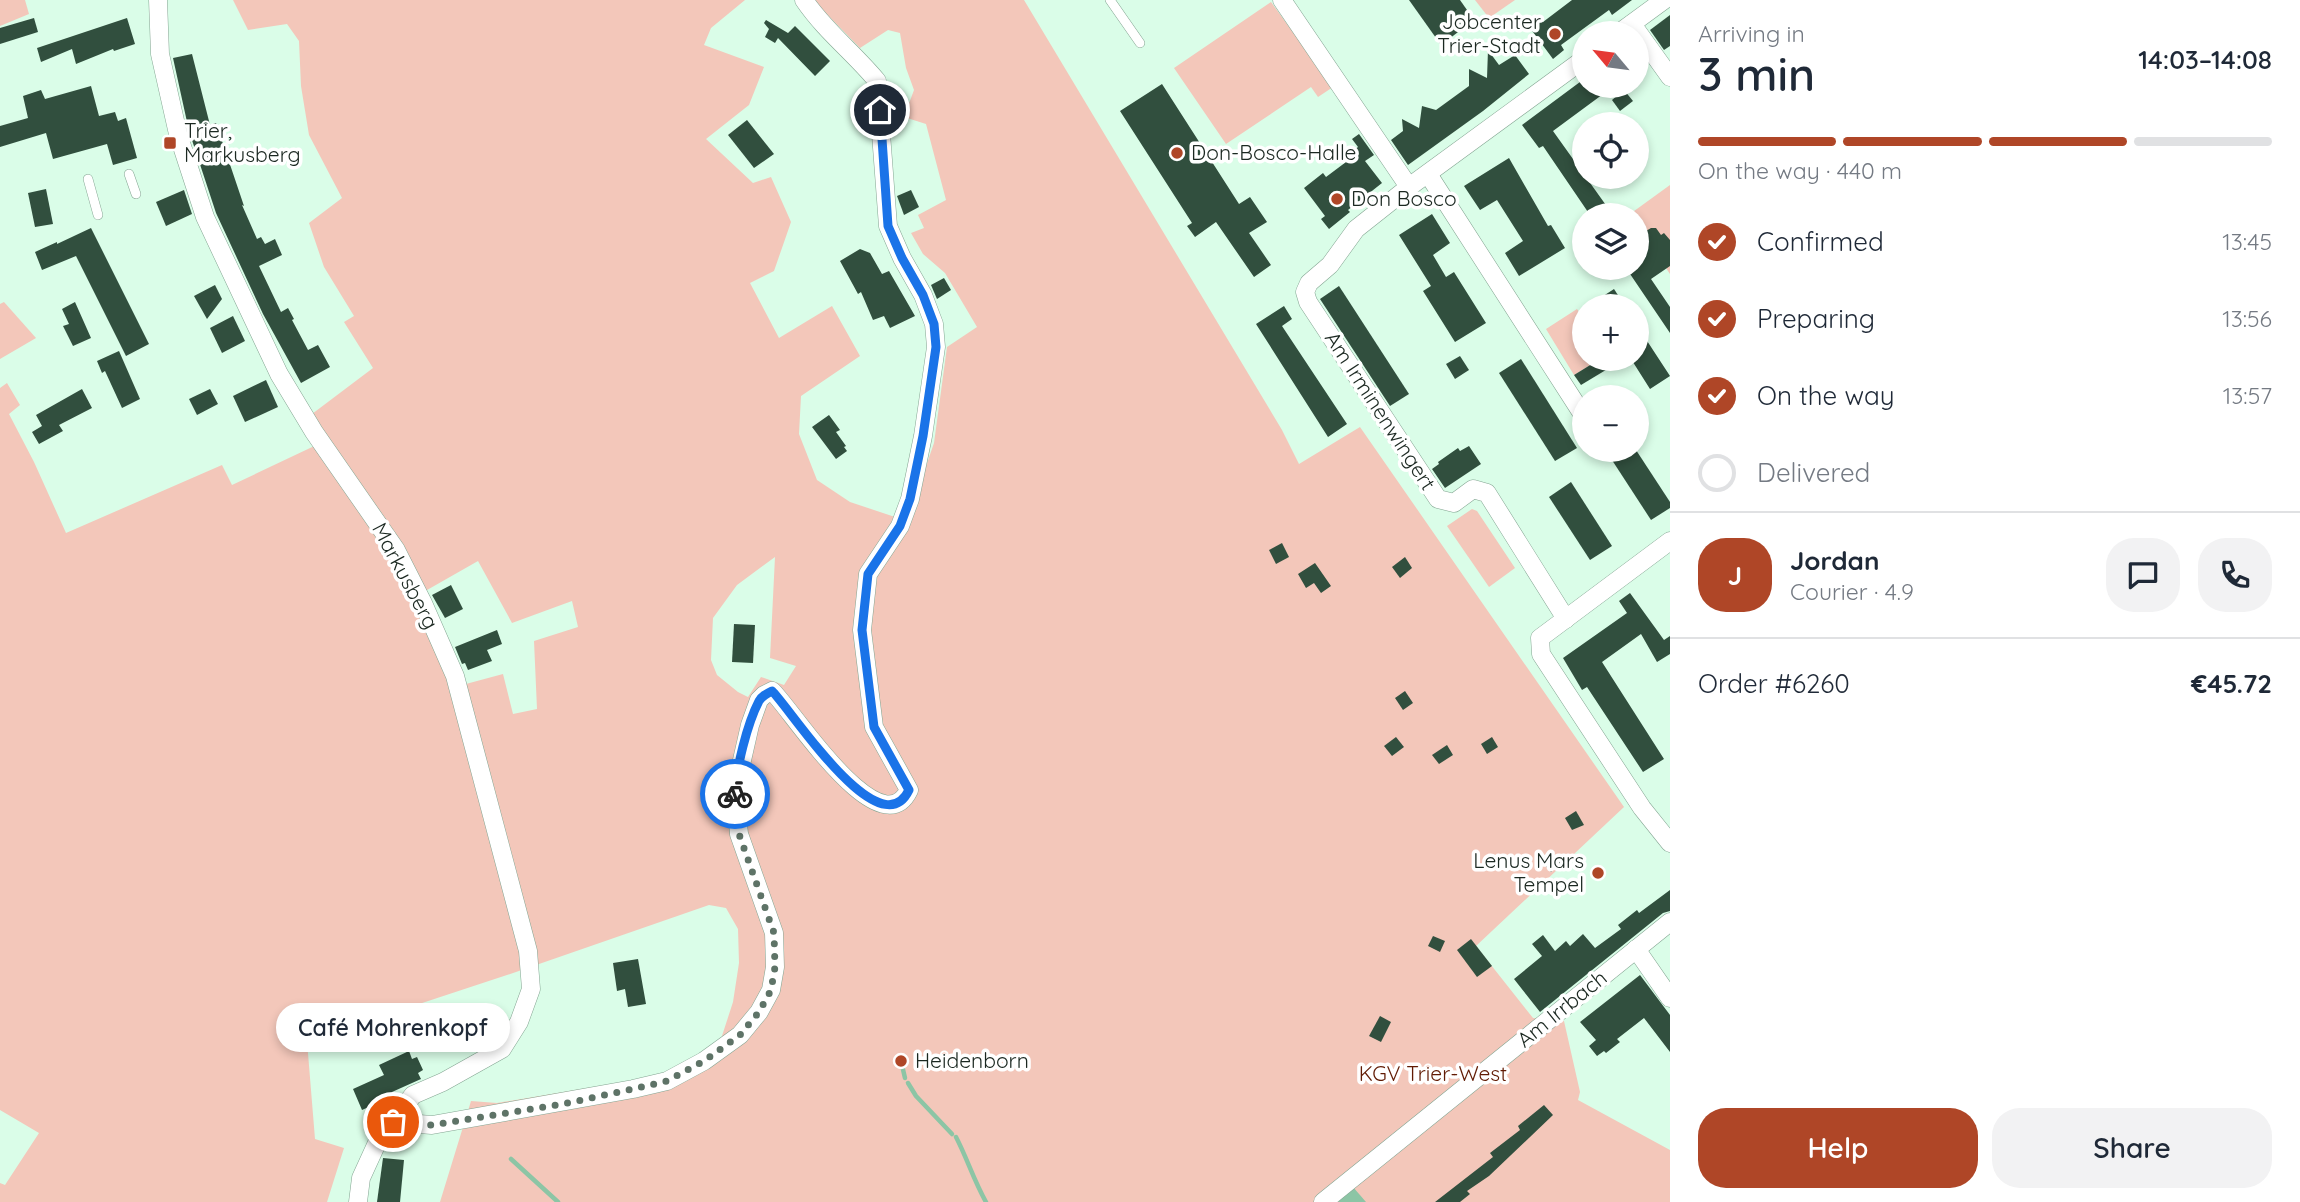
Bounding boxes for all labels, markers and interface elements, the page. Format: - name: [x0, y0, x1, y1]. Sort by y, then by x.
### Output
- place label: Jobcenter Trier-Stadt: [1437, 8, 1541, 58]
- text: Arriving in: [1698, 19, 1805, 48]
- north arrow: [1572, 21, 1648, 98]
- map controls: [1572, 21, 1649, 462]
- marker: Jobcenter Trier-Stadt: [1547, 26, 1563, 42]
- text: 14:03–14:08: [2138, 43, 2272, 76]
- text: 3 min: [1698, 45, 1815, 103]
- pin: [850, 80, 910, 140]
- icon: home: [861, 91, 899, 129]
- button: locate: [1572, 112, 1649, 189]
- place label: Trier, Markusberg: [184, 117, 301, 167]
- marker: Trier, Markusberg: [162, 135, 178, 151]
- place label: Don-Bosco-Halle: [1191, 139, 1356, 165]
- marker: Don-Bosco-Halle: [1169, 145, 1185, 161]
- text: On the way · 440 m: [1698, 156, 1902, 185]
- place label: Don Bosco: [1351, 185, 1457, 211]
- marker: Don Bosco: [1329, 191, 1345, 207]
- button: layers: [1572, 203, 1649, 280]
- icon: check: [1698, 223, 1736, 261]
- text: Confirmed: [1757, 225, 1884, 258]
- text: 13:45: [2222, 227, 2272, 256]
- button: +: [1572, 294, 1649, 371]
- icon: check: [1698, 300, 1736, 338]
- text: Preparing: [1757, 302, 1875, 335]
- text: 13:56: [2222, 304, 2272, 333]
- street label: Am Irminenwingert: [1320, 326, 1442, 495]
- icon: check: [1698, 377, 1736, 415]
- text: On the way: [1757, 379, 1895, 412]
- text: 13:57: [2223, 381, 2272, 410]
- button: −: [1572, 385, 1649, 462]
- text: Delivered: [1757, 456, 1870, 489]
- street label: Markusberg: [367, 518, 445, 633]
- button: chat: [2106, 538, 2180, 612]
- button: phone: [2198, 538, 2272, 612]
- text: Jordan: [1790, 544, 1879, 577]
- text: J: [1728, 559, 1742, 592]
- text: Courier · 4.9: [1790, 577, 1914, 606]
- text: Order #6260: [1698, 667, 1850, 700]
- text: €45.72: [2191, 667, 2272, 700]
- courier: [700, 759, 770, 829]
- icon: bike: [716, 775, 754, 813]
- place label: Lenus Mars Tempel: [1473, 847, 1584, 897]
- marker: Lenus Mars Tempel: [1590, 865, 1606, 881]
- street label: Am Irrbach: [1511, 964, 1612, 1052]
- callout: Café Mohrenkopf: [276, 1003, 510, 1052]
- text: Café Mohrenkopf: [298, 1013, 488, 1042]
- place label: Heidenborn: [915, 1047, 1029, 1073]
- marker: Heidenborn: [893, 1053, 909, 1069]
- park label: KGV Trier-West: [1359, 1060, 1507, 1086]
- pin: [363, 1092, 423, 1152]
- icon: bag: [374, 1103, 412, 1141]
- button: Help: [1698, 1108, 1978, 1188]
- button: Share: [1992, 1108, 2272, 1188]

